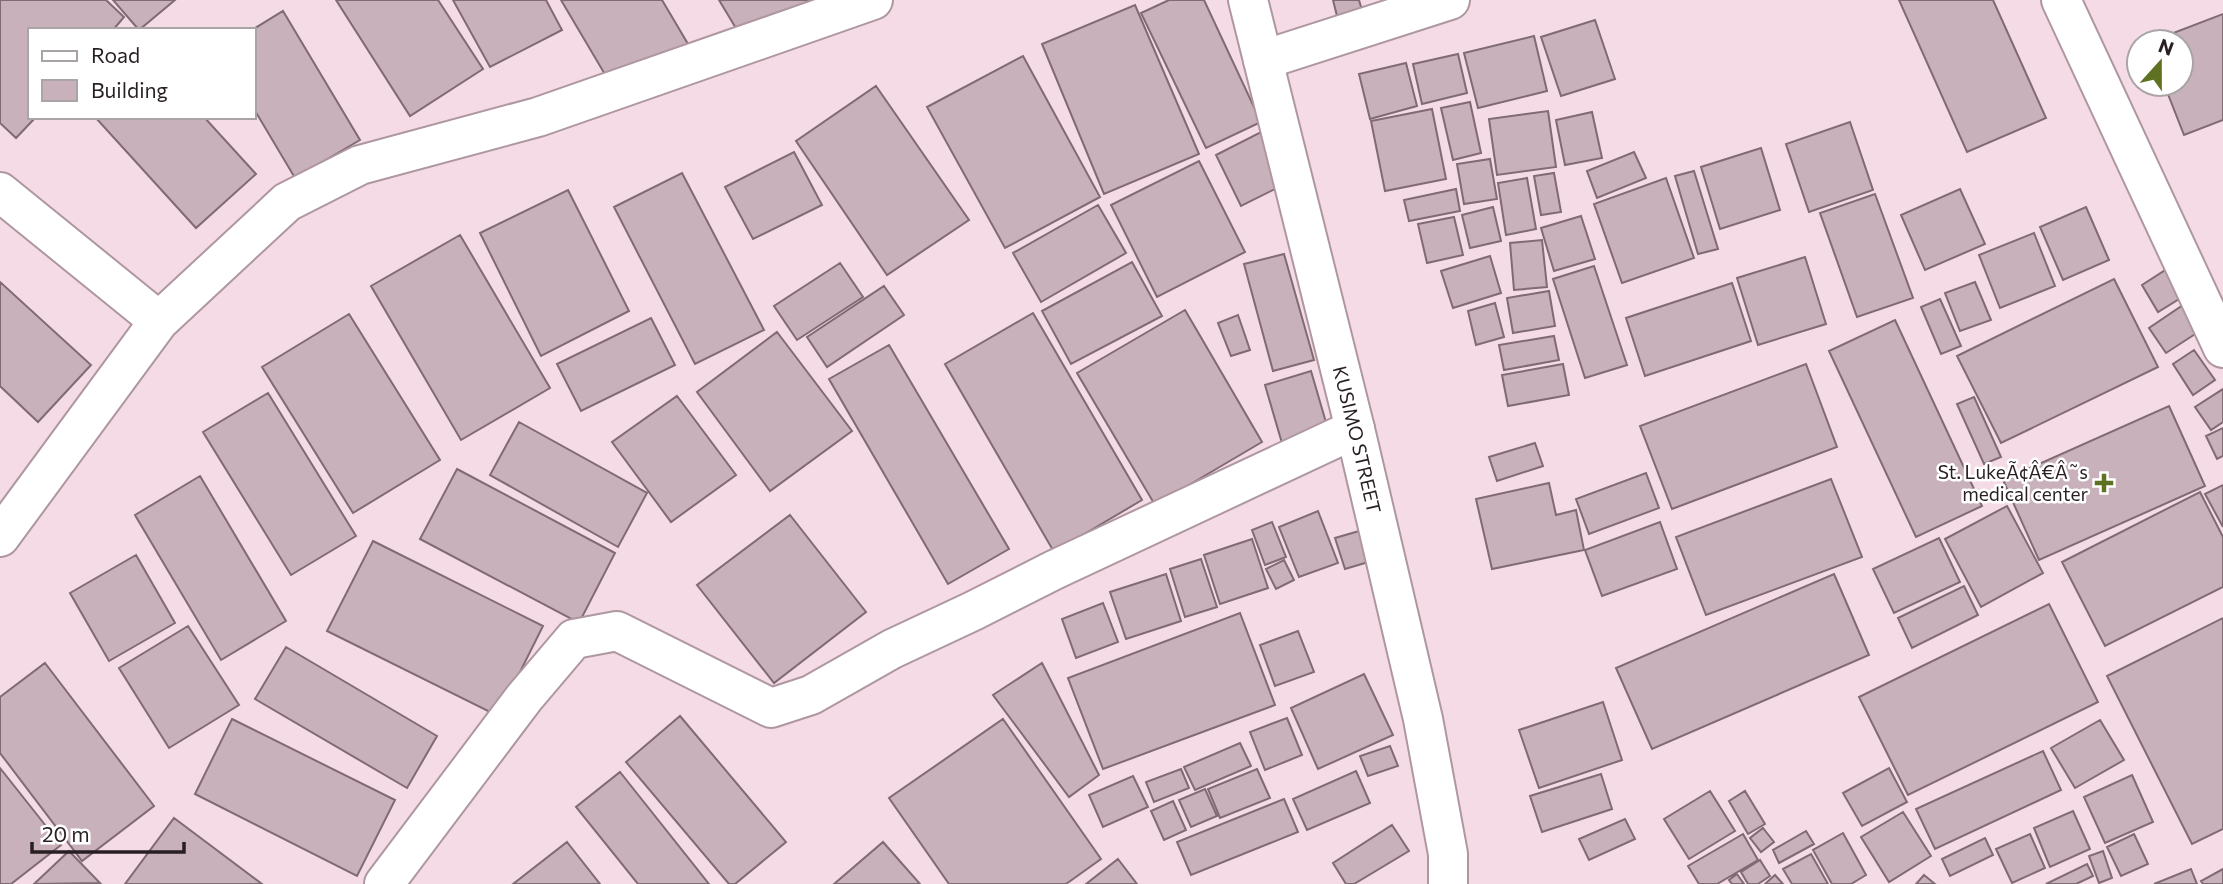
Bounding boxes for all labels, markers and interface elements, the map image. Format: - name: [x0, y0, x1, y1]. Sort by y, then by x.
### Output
- legend: [28, 28, 256, 119]
- north arrow: [2125, 28, 2195, 98]
- text: N: [2155, 33, 2177, 60]
- text: Road: [91, 42, 140, 67]
- text: Building: [91, 77, 168, 102]
- street label: KUSIMO STREET: [1329, 364, 1386, 515]
- place label: St. LukeÃ¢Â€Â˜s medical center: [1938, 460, 2088, 505]
- marker: St. LukeÃ¢Â€Â˜s medical center: [2094, 473, 2114, 493]
- scale bar: [32, 810, 184, 854]
- text: 20 m: [42, 821, 90, 846]

